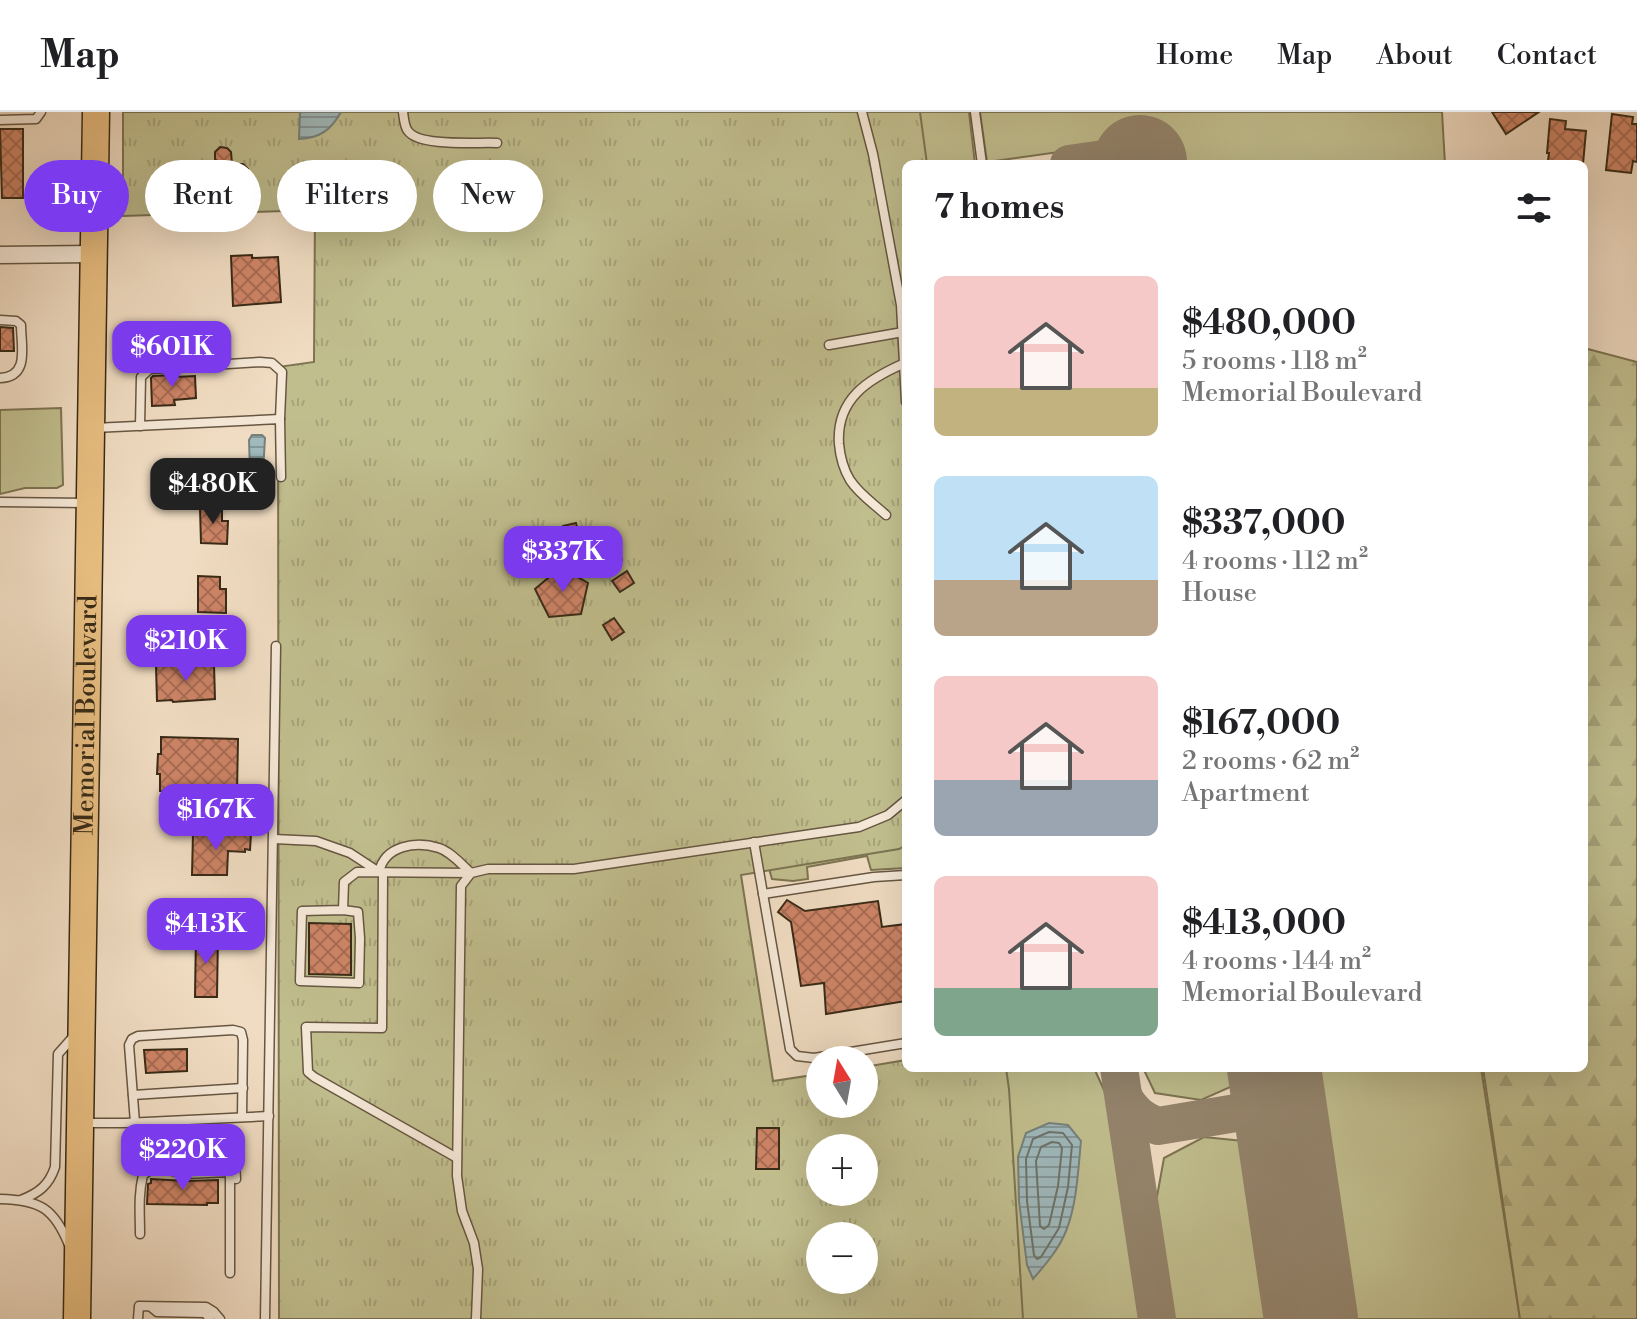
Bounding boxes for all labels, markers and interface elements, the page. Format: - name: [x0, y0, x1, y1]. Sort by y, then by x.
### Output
- text: Map: [40, 32, 120, 79]
- text: Home: [1157, 38, 1233, 73]
- text: Map: [1277, 38, 1332, 73]
- text: About: [1376, 38, 1453, 73]
- text: Contact: [1497, 38, 1597, 73]
- chip: Buy: [24, 160, 129, 232]
- chip: Rent: [145, 160, 261, 232]
- chip: Filters: [277, 160, 417, 232]
- chip: New: [433, 160, 543, 232]
- icon: filters: [1512, 186, 1556, 230]
- text: 7 homes: [934, 187, 1064, 229]
- text: $480,000: [1182, 303, 1356, 345]
- icon: home: [998, 308, 1094, 404]
- pin: $601K: [116, 321, 228, 389]
- text: $601K: [130, 331, 214, 363]
- text: 5 rooms · 118 m²: [1182, 345, 1367, 377]
- text: Memorial Boulevard: [1182, 377, 1422, 409]
- pin: $480K: [157, 458, 269, 526]
- text: $480K: [168, 468, 258, 500]
- text: $337,000: [1182, 503, 1345, 545]
- icon: home: [998, 508, 1094, 604]
- pin: $337K: [507, 526, 619, 594]
- text: $337K: [522, 536, 604, 568]
- text: 4 rooms · 112 m²: [1182, 545, 1368, 577]
- text: House: [1182, 577, 1257, 609]
- street label: Memorial Boulevard: [69, 594, 104, 836]
- pin: $210K: [130, 615, 242, 683]
- text: $210K: [144, 625, 228, 657]
- text: $167,000: [1182, 703, 1340, 745]
- icon: home: [998, 708, 1094, 804]
- text: 2 rooms · 62 m²: [1182, 745, 1359, 777]
- text: Apartment: [1182, 777, 1310, 809]
- pin: $167K: [160, 784, 272, 852]
- text: $167K: [177, 794, 255, 826]
- pin: $413K: [150, 898, 262, 966]
- text: $413,000: [1182, 903, 1346, 945]
- text: $413K: [165, 908, 247, 940]
- icon: home: [998, 908, 1094, 1004]
- text: 4 rooms · 144 m²: [1182, 945, 1371, 977]
- text: Memorial Boulevard: [1182, 977, 1422, 1009]
- north arrow: [806, 1046, 878, 1118]
- map controls: [806, 1046, 878, 1294]
- pin: $220K: [127, 1124, 239, 1192]
- text: $220K: [139, 1134, 227, 1166]
- button: +: [806, 1134, 878, 1206]
- button: −: [806, 1222, 878, 1294]

